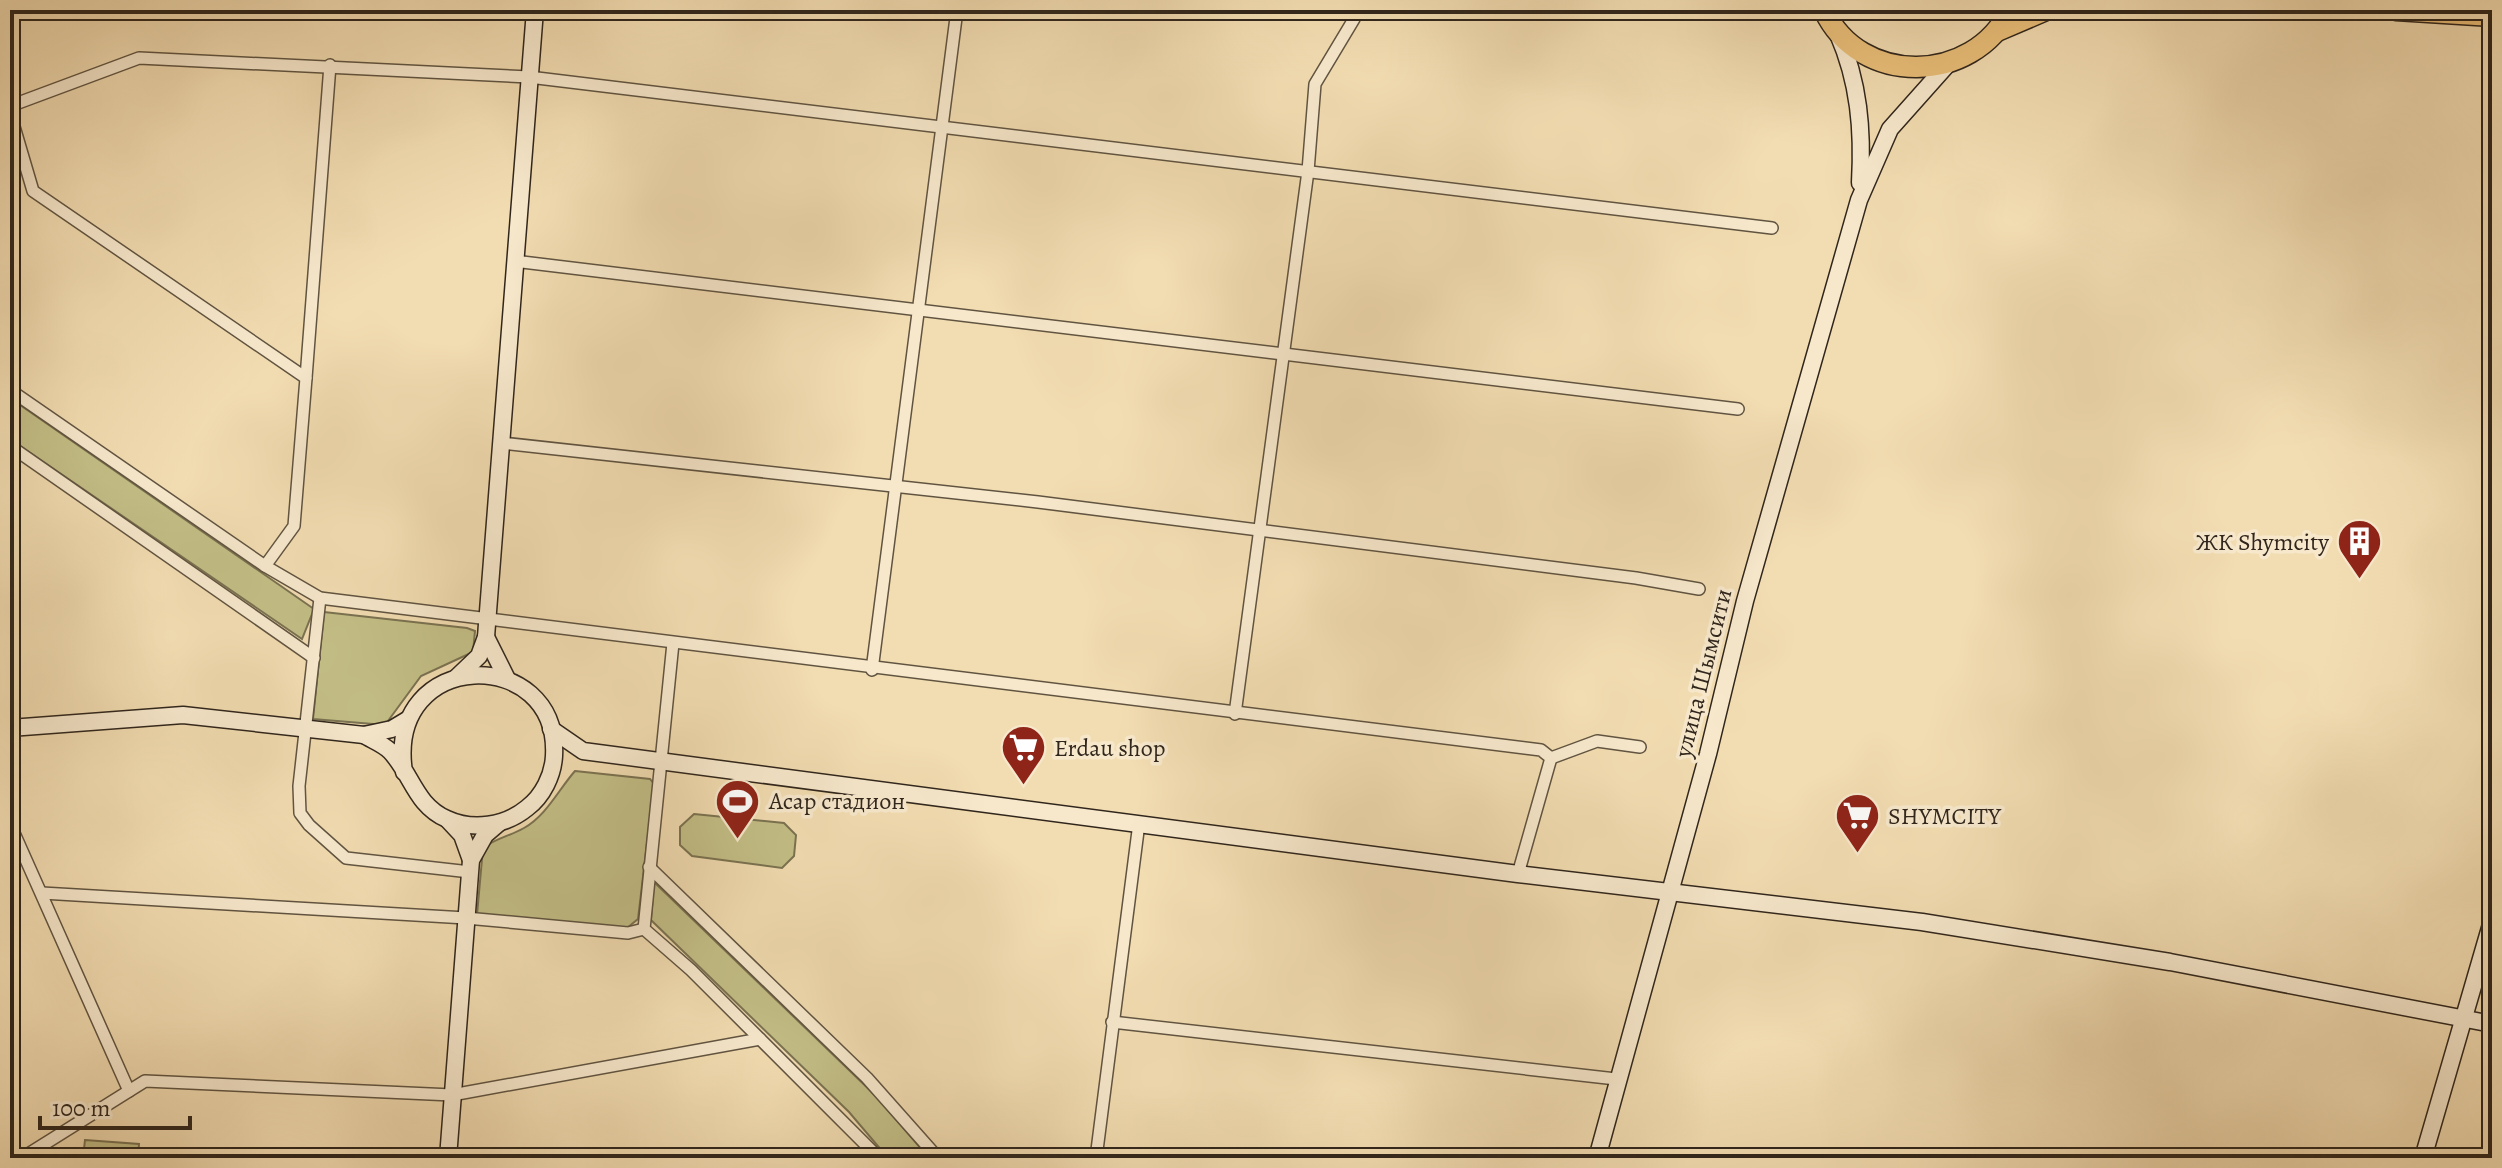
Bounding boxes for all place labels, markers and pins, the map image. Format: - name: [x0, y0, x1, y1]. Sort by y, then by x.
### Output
- building icon: ЖК Shymcity: [2336, 518, 2384, 581]
- place label: ЖК Shymcity: [2196, 526, 2329, 558]
- supermarket icon: Erdau shop: [999, 724, 1047, 787]
- place label: Erdau shop: [1054, 732, 1165, 764]
- sports icon: Асар стадион: [714, 777, 762, 840]
- place label: Асар стадион: [768, 785, 905, 817]
- supermarket icon: SHYMCITY: [1833, 792, 1881, 855]
- place label: SHYMCITY: [1888, 800, 2002, 832]

